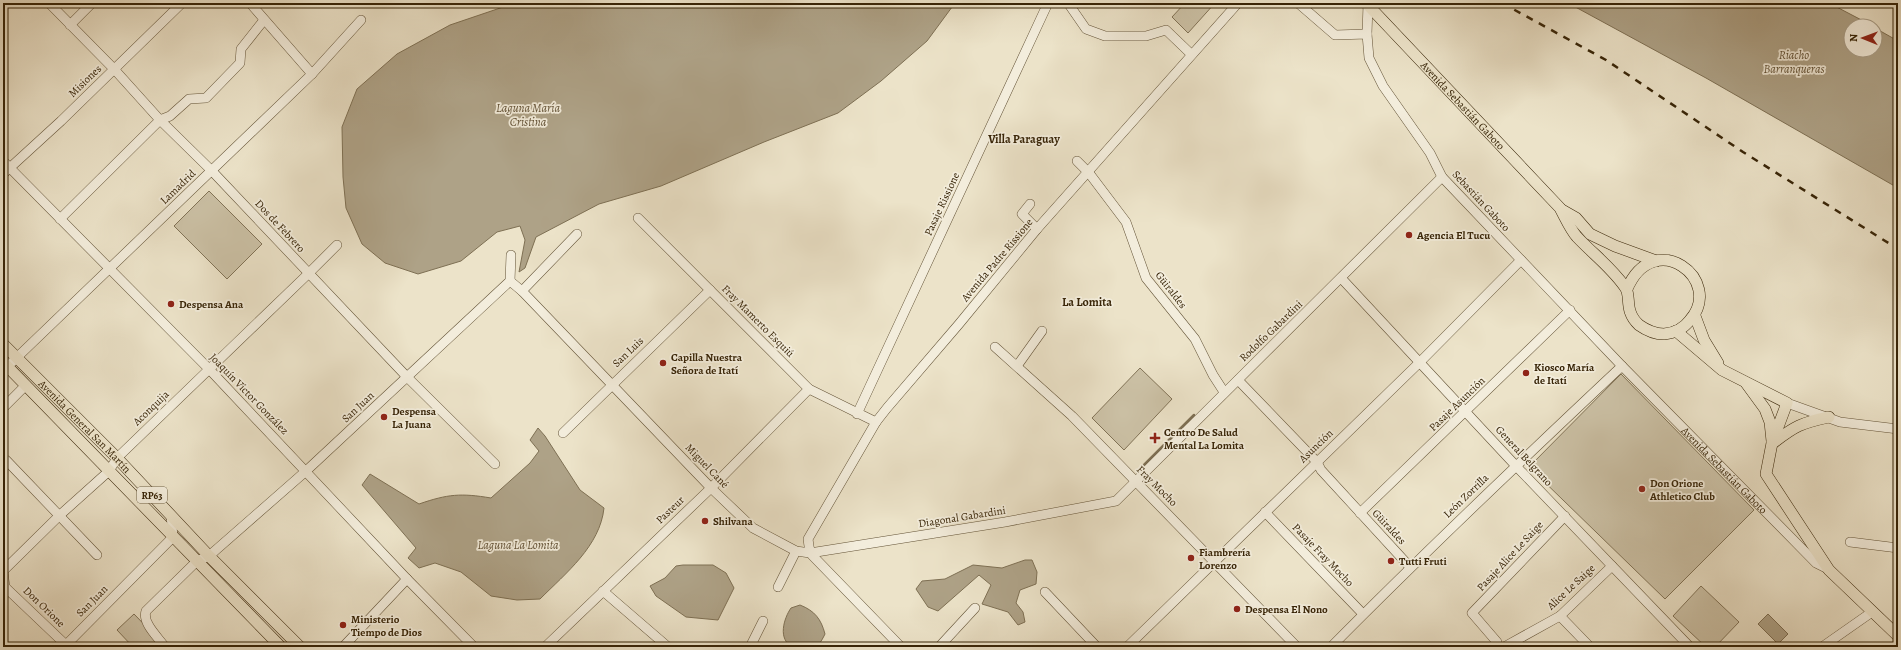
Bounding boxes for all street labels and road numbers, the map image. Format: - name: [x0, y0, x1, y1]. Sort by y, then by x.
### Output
- street label: Avenida Sebastián Gaboto: [1417, 57, 1509, 153]
- street label: Misiones: [65, 61, 105, 101]
- street label: Lamadrid: [157, 166, 199, 208]
- street label: Sebastián Gaboto: [1449, 167, 1514, 235]
- street label: Pasaje Rissione: [921, 170, 963, 238]
- street label: Dos de Febrero: [252, 196, 309, 256]
- street label: Avenida Padre Rissione: [957, 215, 1036, 306]
- street label: Güiraldes: [1152, 268, 1190, 312]
- street label: Fray Mamerto Esquiú: [718, 281, 798, 361]
- street label: Rodolfo Gabardini: [1236, 297, 1306, 365]
- street label: San Luis: [609, 333, 647, 371]
- street label: Joaquín Víctor González: [206, 350, 292, 438]
- street label: Pasaje Asunción: [1426, 373, 1488, 435]
- street label: Avenida General San Martín: [35, 376, 135, 476]
- street label: Aconquija: [129, 386, 173, 430]
- street label: San Juan: [339, 388, 377, 426]
- street label: Avenida Sebastián Gaboto: [1677, 422, 1771, 517]
- street label: General Belgrano: [1492, 423, 1556, 490]
- street label: Asunción: [1295, 426, 1336, 467]
- street label: Miguel Cané: [682, 440, 732, 492]
- street label: Fray Mocho: [1133, 462, 1181, 510]
- street label: León Zorrilla: [1440, 470, 1493, 521]
- road number: RP63: [137, 487, 167, 503]
- street label: Pasteur: [653, 493, 687, 527]
- street label: Diagonal Gabardini: [917, 503, 1007, 531]
- street label: Güiraldes: [1369, 506, 1409, 548]
- street label: Pasaje Alice Le Saige: [1474, 518, 1547, 594]
- street label: Pasaje Fray Mocho: [1289, 520, 1357, 590]
- street label: Alice Le Saige: [1543, 561, 1598, 614]
- street label: San Juan: [73, 582, 111, 620]
- street label: Don Orione: [20, 583, 68, 631]

